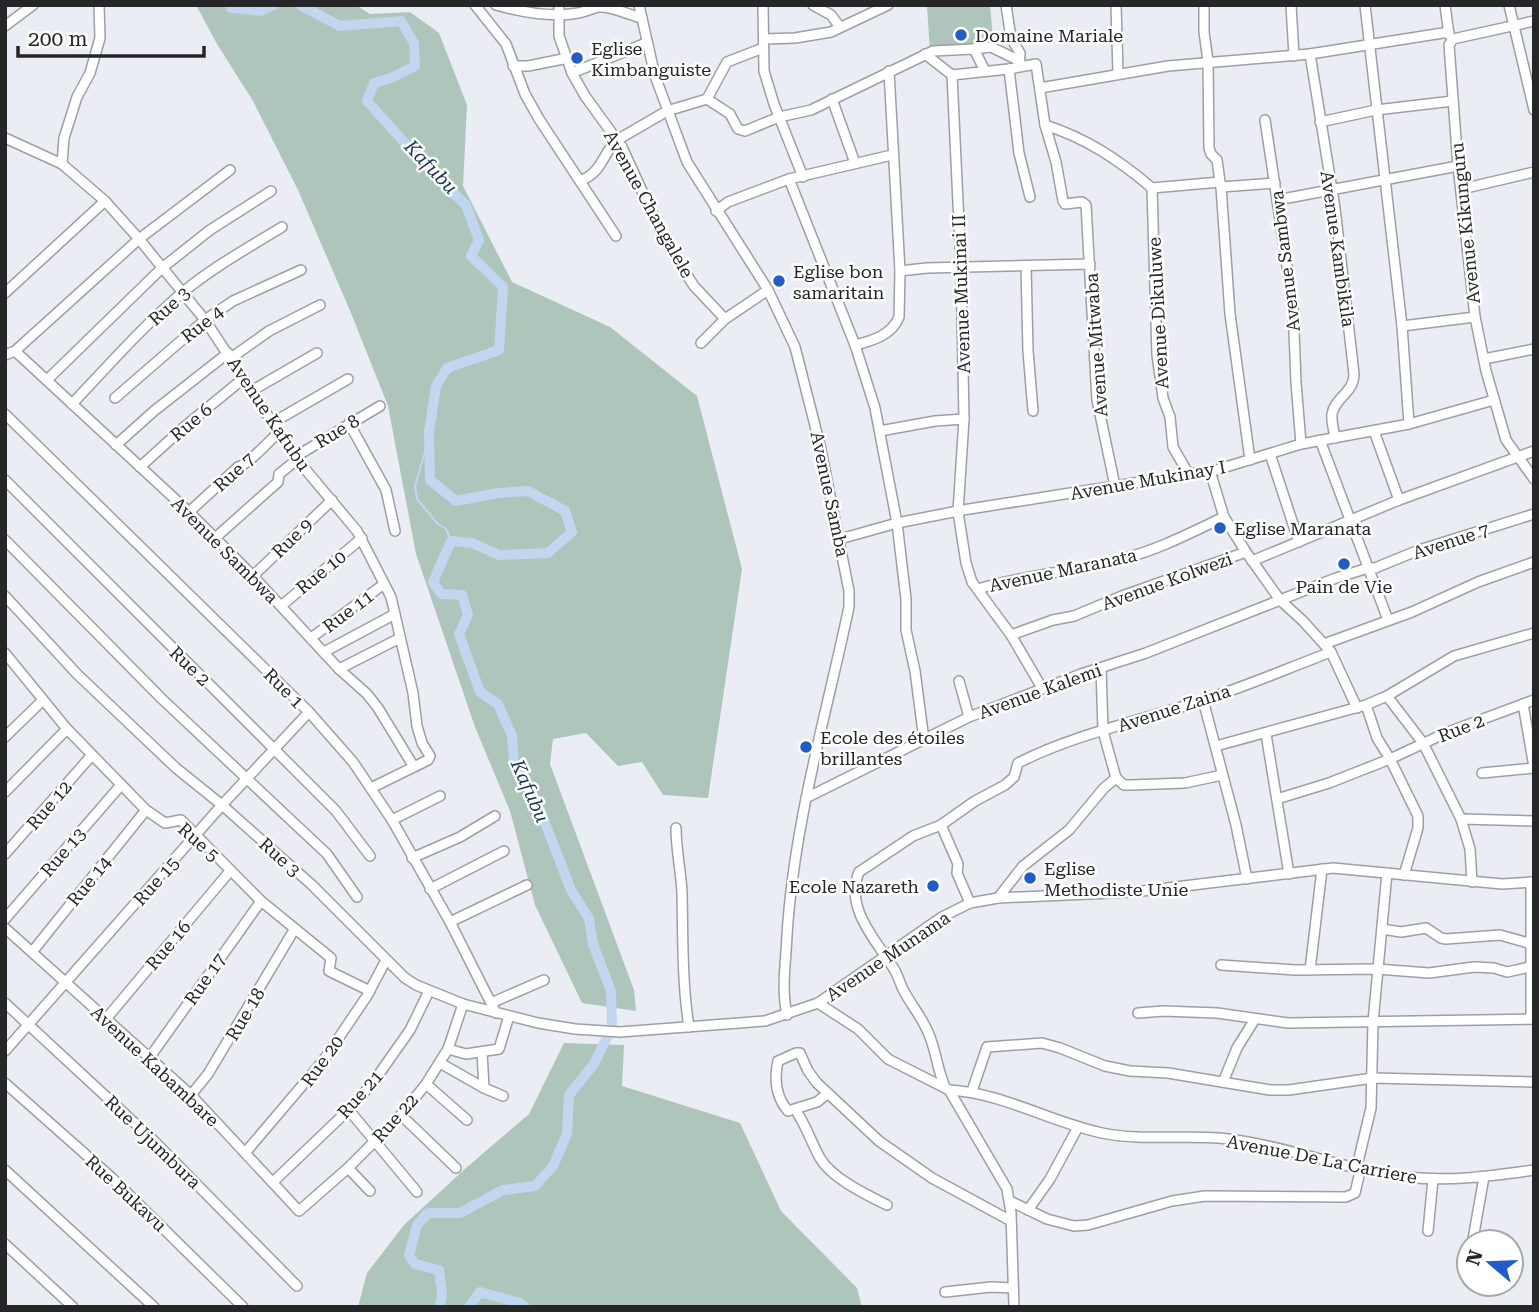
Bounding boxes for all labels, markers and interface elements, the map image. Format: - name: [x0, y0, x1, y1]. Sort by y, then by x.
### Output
- scale bar: [18, 14, 203, 58]
- place label: Domaine Mariale: [975, 25, 1123, 46]
- text: 200 m: [28, 27, 88, 51]
- marker: Domaine Mariale: [953, 27, 969, 43]
- place label: Eglise Kimbanguiste: [591, 38, 711, 80]
- marker: Eglise Kimbanguiste: [569, 50, 585, 66]
- street label: Avenue Changalele: [600, 127, 698, 282]
- water label: Kafubu: [399, 134, 463, 199]
- street label: Avenue Kikunguru: [1446, 141, 1484, 305]
- street label: Avenue Kambikila: [1317, 169, 1359, 329]
- street label: Avenue Sambwa: [1266, 189, 1304, 333]
- street label: Avenue Mukinai II: [948, 214, 974, 374]
- street label: Avenue Dikuluwe: [1144, 236, 1172, 390]
- place label: Eglise bon samaritain: [793, 261, 885, 303]
- street label: Avenue Mitwaba: [1080, 272, 1112, 418]
- marker: Eglise bon samaritain: [771, 273, 787, 289]
- street label: Rue 3: [144, 282, 194, 330]
- street label: Rue 4: [177, 301, 227, 347]
- street label: Avenue Kafubu: [223, 353, 315, 475]
- street label: Rue 6: [166, 399, 216, 445]
- street label: Rue 8: [311, 410, 363, 452]
- street label: Avenue Samba: [806, 429, 854, 559]
- street label: Rue 7: [209, 448, 259, 496]
- street label: Avenue Mukinay I: [1069, 456, 1227, 504]
- street label: Avenue Sambwa: [167, 492, 283, 608]
- street label: Rue 9: [267, 514, 317, 562]
- place label: Eglise Maranata: [1234, 518, 1372, 539]
- street label: Avenue 7: [1410, 519, 1492, 563]
- marker: Eglise Maranata: [1212, 520, 1228, 536]
- street label: Avenue Maranata: [987, 544, 1139, 596]
- street label: Rue 10: [292, 546, 350, 598]
- street label: Avenue Kolwezi: [1099, 548, 1235, 614]
- marker: Pain de Vie: [1336, 556, 1352, 572]
- place label: Pain de Vie: [1296, 576, 1393, 597]
- street label: Rue 11: [319, 585, 377, 637]
- street label: Rue 2: [165, 642, 215, 690]
- street label: Avenue Kalemi: [976, 659, 1105, 723]
- street label: Rue 1: [260, 664, 308, 712]
- street label: Avenue Zaina: [1115, 680, 1233, 736]
- street label: Rue 2: [1435, 710, 1487, 746]
- place label: Ecole des étoiles brillantes: [820, 727, 964, 769]
- marker: Ecole des étoiles brillantes: [798, 739, 814, 755]
- water label: Kafubu: [506, 755, 554, 826]
- street label: Rue 12: [22, 776, 76, 834]
- street label: Rue 5: [174, 818, 224, 866]
- street label: Rue 13: [36, 823, 90, 881]
- street label: Rue 3: [255, 833, 305, 881]
- street label: Rue 14: [63, 852, 115, 910]
- street label: Rue 15: [129, 852, 183, 910]
- place label: Eglise Methodiste Unie: [1044, 858, 1189, 900]
- marker: Eglise Methodiste Unie: [1022, 870, 1038, 886]
- place label: Ecole Nazareth: [789, 876, 919, 897]
- marker: Ecole Nazareth: [925, 878, 941, 894]
- street label: Avenue Munama: [822, 907, 954, 1005]
- street label: Rue 16: [141, 916, 195, 974]
- street label: Rue 17: [180, 949, 230, 1009]
- street label: Rue 18: [221, 984, 269, 1044]
- street label: Avenue Kabambare: [87, 1001, 223, 1131]
- street label: Rue 20: [296, 1031, 348, 1091]
- street label: Rue 21: [333, 1065, 387, 1123]
- street label: Rue 22: [368, 1089, 422, 1147]
- street label: Rue Ujumbura: [101, 1091, 205, 1193]
- street label: Avenue De La Carriere: [1225, 1130, 1419, 1188]
- street label: Rue Bukavu: [81, 1150, 171, 1236]
- north arrow: [1455, 1228, 1525, 1298]
- text: N: [1461, 1247, 1488, 1268]

